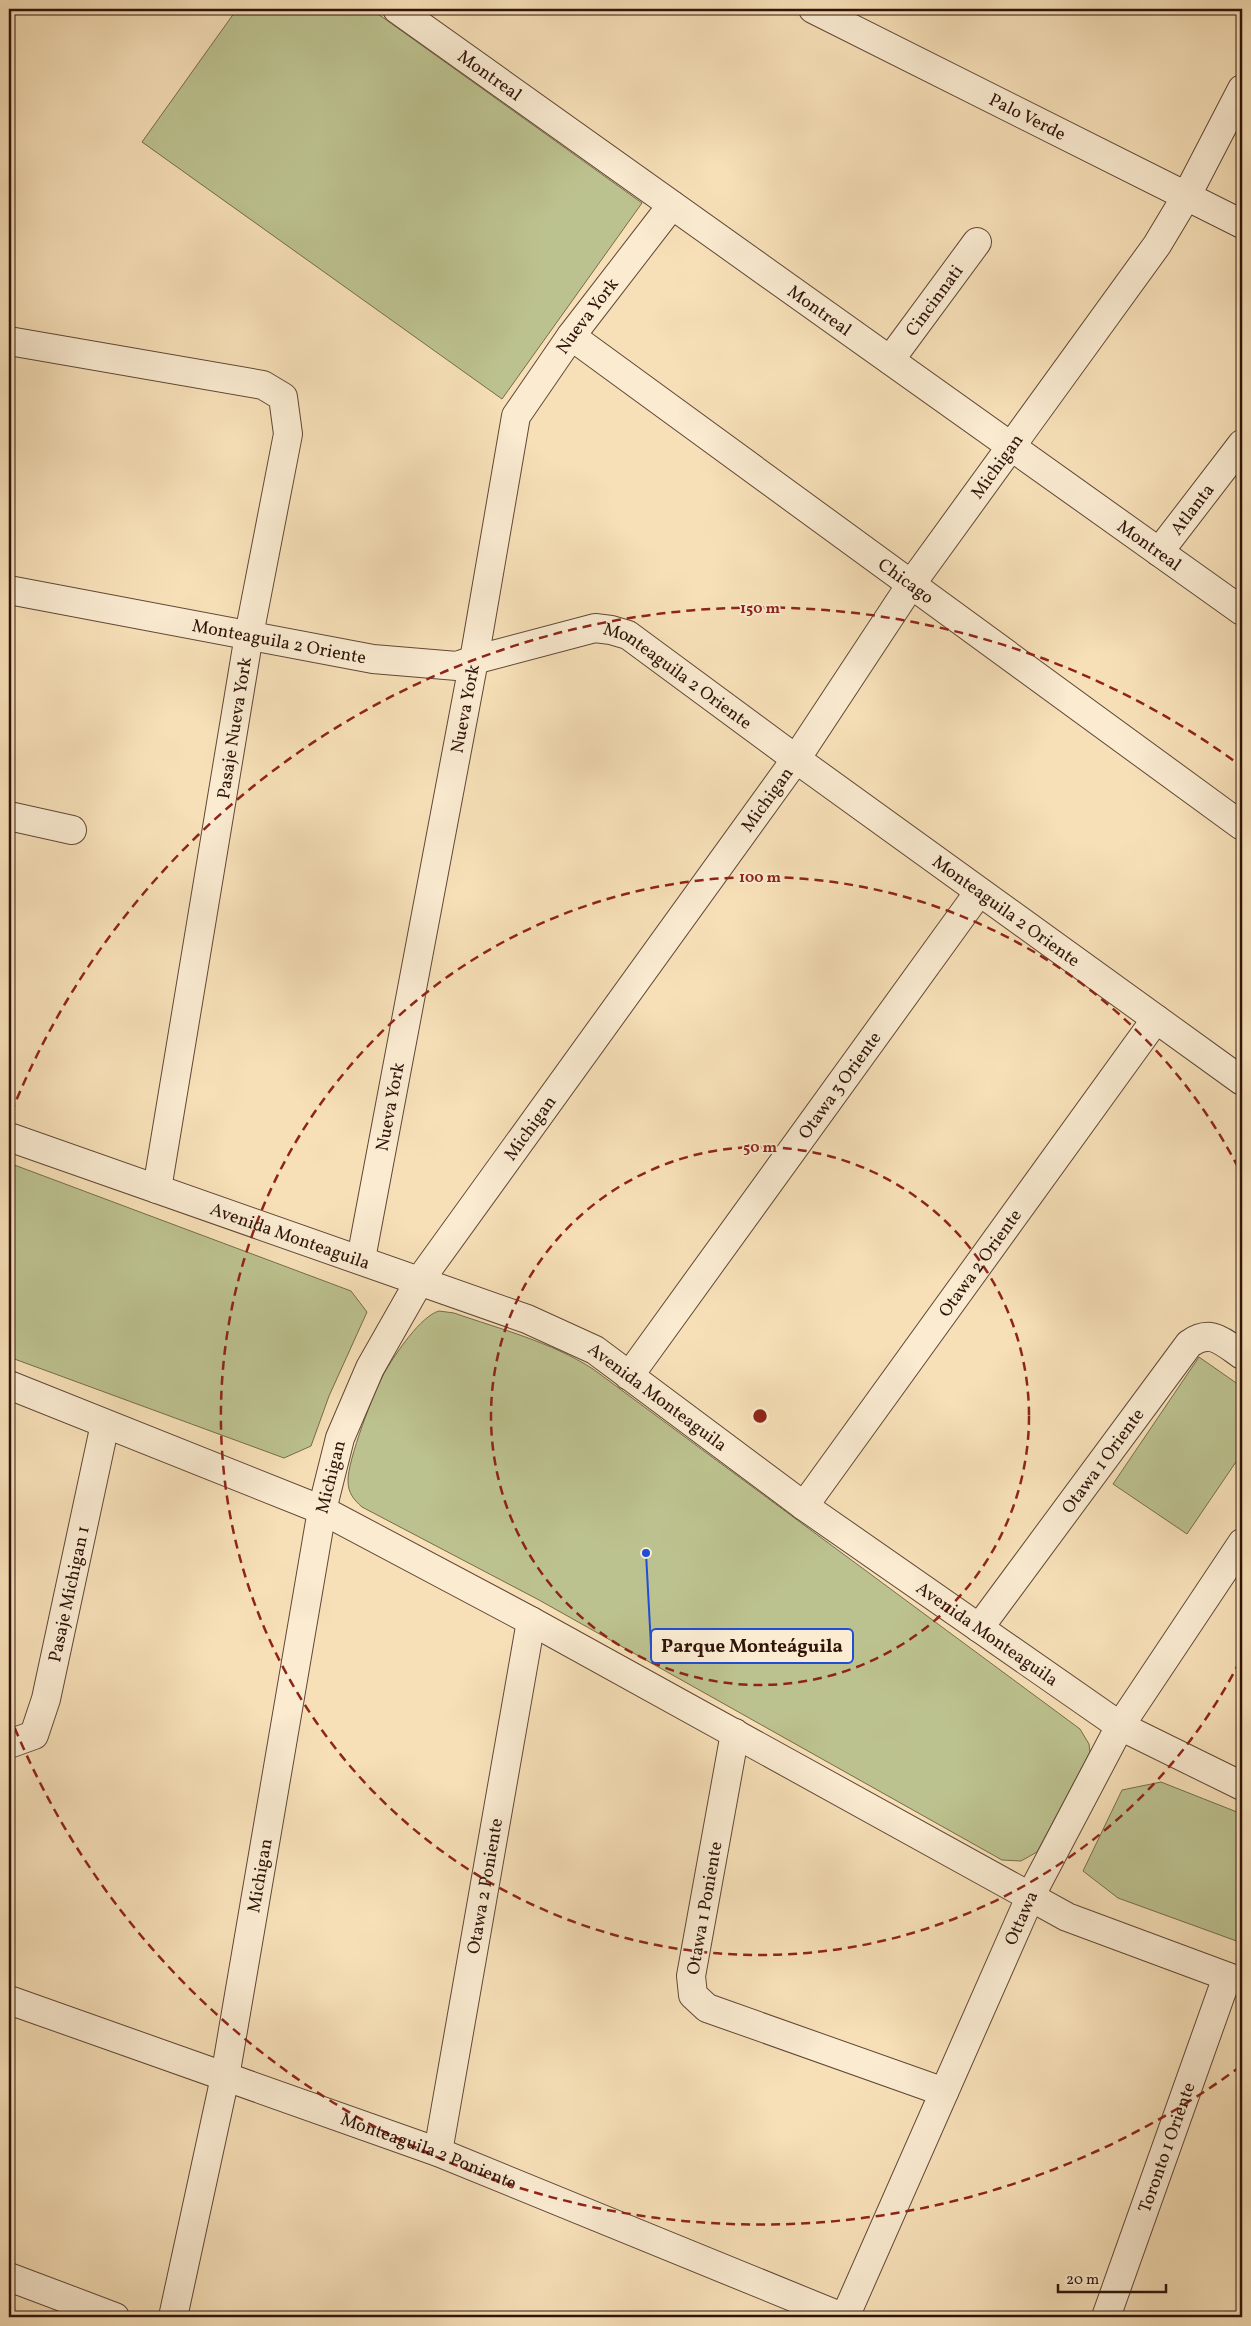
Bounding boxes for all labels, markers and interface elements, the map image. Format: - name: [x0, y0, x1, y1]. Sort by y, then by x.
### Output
- street label: Montreal: [452, 45, 526, 108]
- street label: Palo Verde: [984, 88, 1070, 148]
- street label: Cincinnati: [900, 260, 970, 342]
- street label: Nueva York: [551, 273, 625, 360]
- street label: Montreal: [782, 280, 856, 343]
- street label: Michigan: [966, 429, 1030, 505]
- street label: Atlanta: [1165, 479, 1221, 541]
- street label: Montreal: [1111, 515, 1186, 578]
- street label: Chicago: [872, 553, 938, 611]
- text: 150 m: [740, 599, 780, 620]
- street label: Monteaguila 2 Oriente: [190, 614, 368, 671]
- street label: Monteaguila 2 Oriente: [600, 617, 756, 736]
- street label: Pasaje Nueva York: [212, 655, 259, 801]
- street label: Nueva York: [446, 662, 487, 756]
- street label: Michigan: [736, 762, 800, 838]
- street label: Monteaguila 2 Oriente: [927, 850, 1084, 974]
- text: 100 m: [739, 868, 782, 889]
- street label: Otawa 3 Oriente: [793, 1027, 888, 1145]
- street label: Nueva York: [371, 1060, 412, 1154]
- street label: Michigan: [499, 1091, 563, 1166]
- text: 50 m: [743, 1138, 777, 1159]
- street label: Avenida Monteaguila: [206, 1198, 373, 1277]
- street label: Otawa 2 Oriente: [933, 1205, 1029, 1323]
- street label: Avenida Monteaguila: [582, 1338, 732, 1458]
- street label: Otawa 1 Oriente: [1057, 1404, 1151, 1519]
- centre of rings: [751, 1407, 769, 1425]
- street label: Michigan: [311, 1438, 353, 1517]
- street label: Pasaje Michigan 1: [43, 1524, 97, 1665]
- street label: Avenida Monteaguila: [910, 1577, 1063, 1693]
- callout: Parque Monteáguila: [651, 1629, 853, 1663]
- text: Parque Monteáguila: [661, 1634, 843, 1660]
- street label: Otawa 2 Poniente: [462, 1816, 510, 1956]
- street label: Michigan: [242, 1836, 280, 1915]
- street label: Otawa 1 Poniente: [681, 1840, 729, 1977]
- street label: Ottawa: [999, 1887, 1045, 1950]
- street label: Toronto 1 Oriente: [1133, 2079, 1202, 2217]
- street label: Monteaguila 2 Poniente: [337, 2107, 520, 2197]
- scale bar: [1058, 2261, 1166, 2293]
- text: 20 m: [1066, 2270, 1099, 2291]

